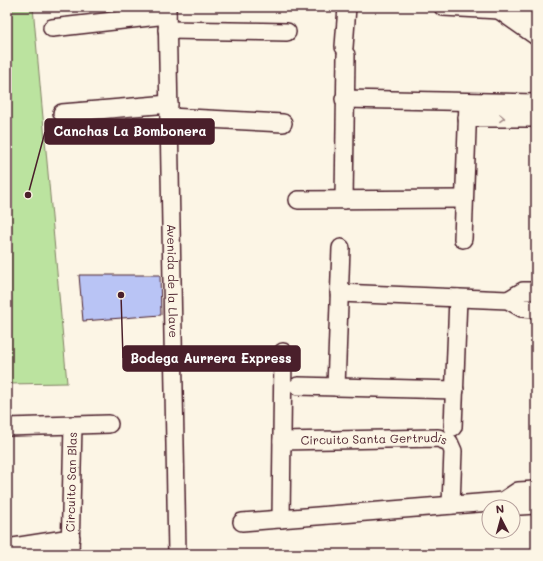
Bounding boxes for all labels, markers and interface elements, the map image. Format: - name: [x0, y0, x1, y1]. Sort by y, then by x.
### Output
- one-way arrow: [499, 114, 505, 122]
- callout: Canchas La Bombonera: [45, 119, 214, 144]
- text: Canchas La Bombonera: [54, 122, 206, 139]
- street label: Avenida de la Llave: [164, 224, 182, 338]
- callout: Bodega Aurrera Express: [123, 346, 300, 371]
- text: Bodega Aurrera Express: [130, 349, 292, 366]
- street label: Circuito Santa Gertrudis: [300, 429, 450, 448]
- street label: Circuito San Blas: [62, 431, 80, 532]
- north arrow: [481, 499, 521, 539]
- text: N: [495, 501, 505, 516]

